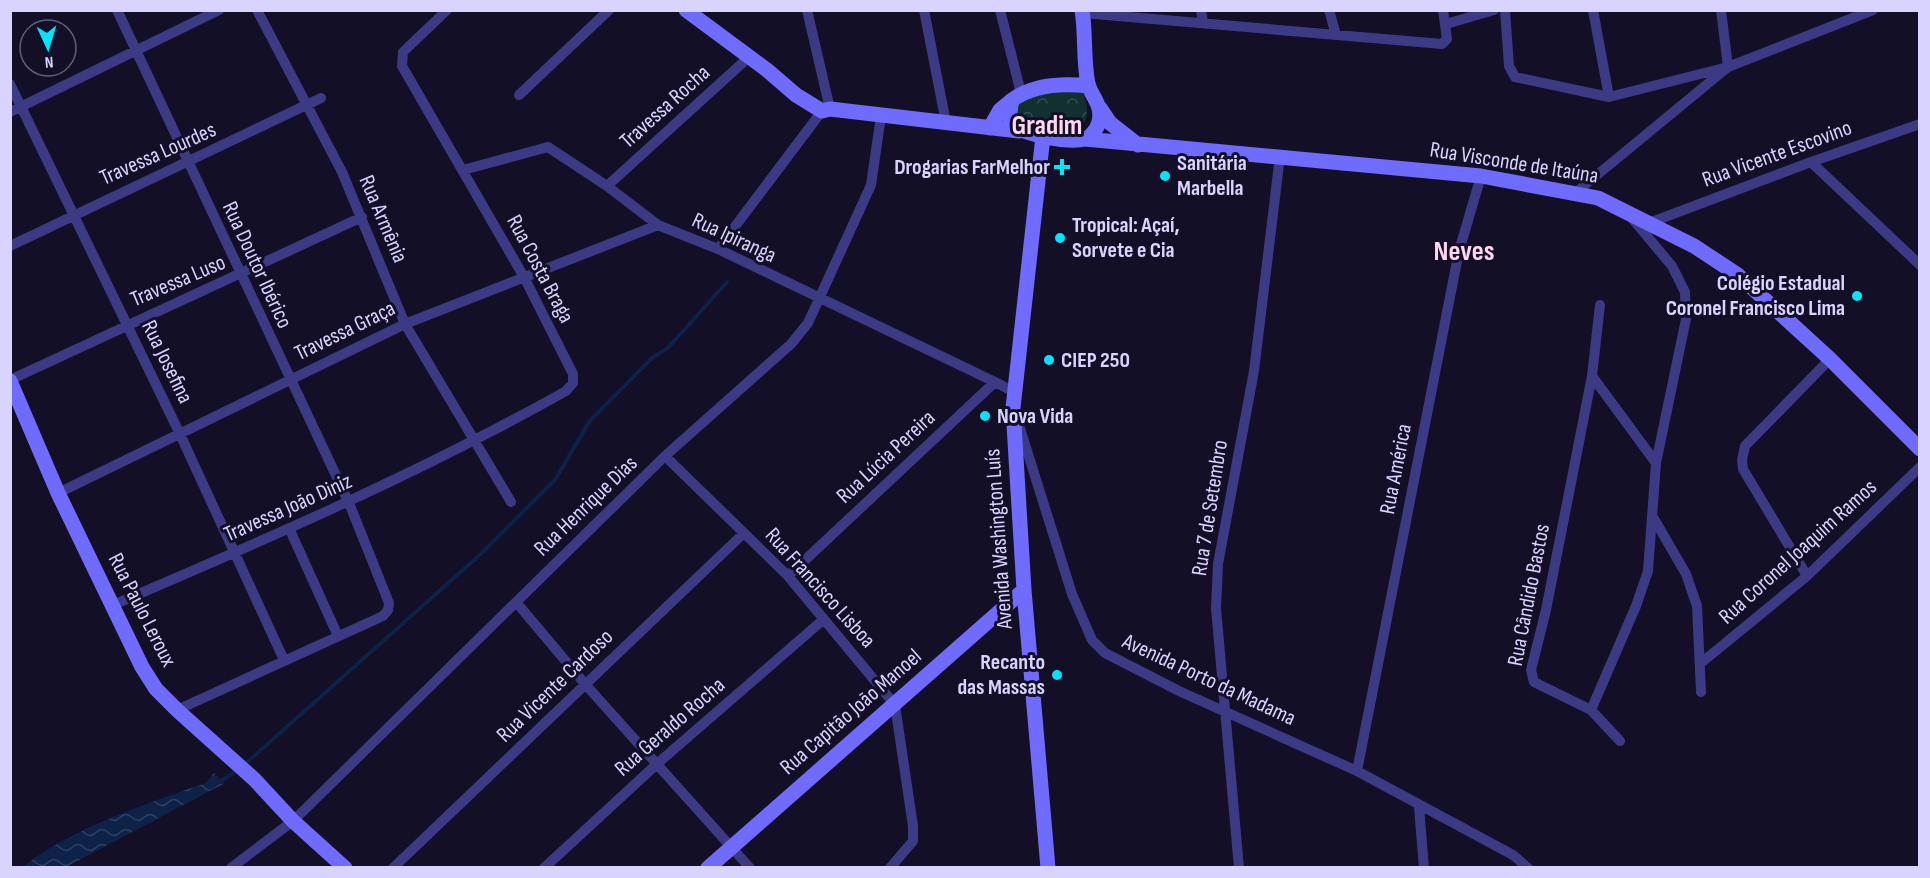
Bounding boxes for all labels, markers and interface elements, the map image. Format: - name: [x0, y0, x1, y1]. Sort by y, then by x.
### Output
- north arrow: [18, 18, 78, 78]
- text: N: [44, 52, 54, 71]
- street label: Travessa Rocha: [614, 60, 716, 154]
- district label: Gradim: [1012, 109, 1082, 142]
- street label: Rua Vicente Escovino: [1699, 114, 1855, 194]
- street label: Travessa Lourdes: [96, 116, 220, 192]
- street label: Rua Visconde de Itaúna: [1428, 136, 1600, 190]
- place label: Sanitária Marbella: [1177, 150, 1247, 202]
- place label: Drogarias FarMelhor: [894, 154, 1050, 181]
- marker: Drogarias FarMelhor: [1055, 160, 1069, 174]
- marker: Sanitária Marbella: [1158, 169, 1172, 183]
- street label: Rua Armênia: [353, 171, 413, 267]
- street label: Rua Doutor Ibérico: [216, 197, 298, 333]
- street label: Rua Ipiranga: [688, 207, 780, 269]
- street label: Rua Costa Braga: [500, 210, 580, 328]
- place label: Tropical: Açaí, Sorvete e Cia: [1072, 212, 1180, 264]
- marker: Tropical: Açaí, Sorvete e Cia: [1053, 231, 1067, 245]
- district label: Neves: [1434, 235, 1494, 268]
- street label: Travessa Luso: [126, 249, 230, 313]
- place label: Colégio Estadual Coronel Francisco Lima: [1666, 270, 1845, 322]
- marker: Colégio Estadual Coronel Francisco Lima: [1850, 289, 1864, 303]
- street label: Travessa Graça: [290, 295, 400, 367]
- street label: Rua Josefina: [135, 316, 199, 408]
- place label: CIEP 250: [1061, 347, 1130, 374]
- marker: CIEP 250: [1042, 353, 1056, 367]
- place label: Nova Vida: [997, 403, 1073, 430]
- street label: Rua Lúcia Pereira: [831, 405, 941, 509]
- marker: Nova Vida: [978, 409, 992, 423]
- street label: Rua América: [1374, 421, 1418, 517]
- street label: Rua 7 de Setembro: [1186, 438, 1234, 578]
- street label: Avenida Washington Luís: [979, 448, 1019, 631]
- street label: Rua Henrique Dias: [529, 450, 643, 562]
- street label: Travessa João Diniz: [220, 468, 356, 548]
- street label: Rua Coronel Joaquim Ramos: [1713, 474, 1883, 630]
- street label: Rua Cândido Bastos: [1502, 521, 1556, 668]
- street label: Rua Francisco Lisboa: [759, 522, 881, 654]
- street label: Rua Paulo Leroux: [102, 549, 183, 672]
- street label: Rua Vicente Cardoso: [491, 624, 619, 748]
- street label: Avenida Porto da Madama: [1117, 628, 1300, 732]
- street label: Rua Capitão João Manoel: [775, 643, 927, 781]
- place label: Recanto das Massas: [957, 649, 1045, 701]
- marker: Recanto das Massas: [1050, 668, 1064, 682]
- street label: Rua Geraldo Rocha: [609, 672, 731, 782]

